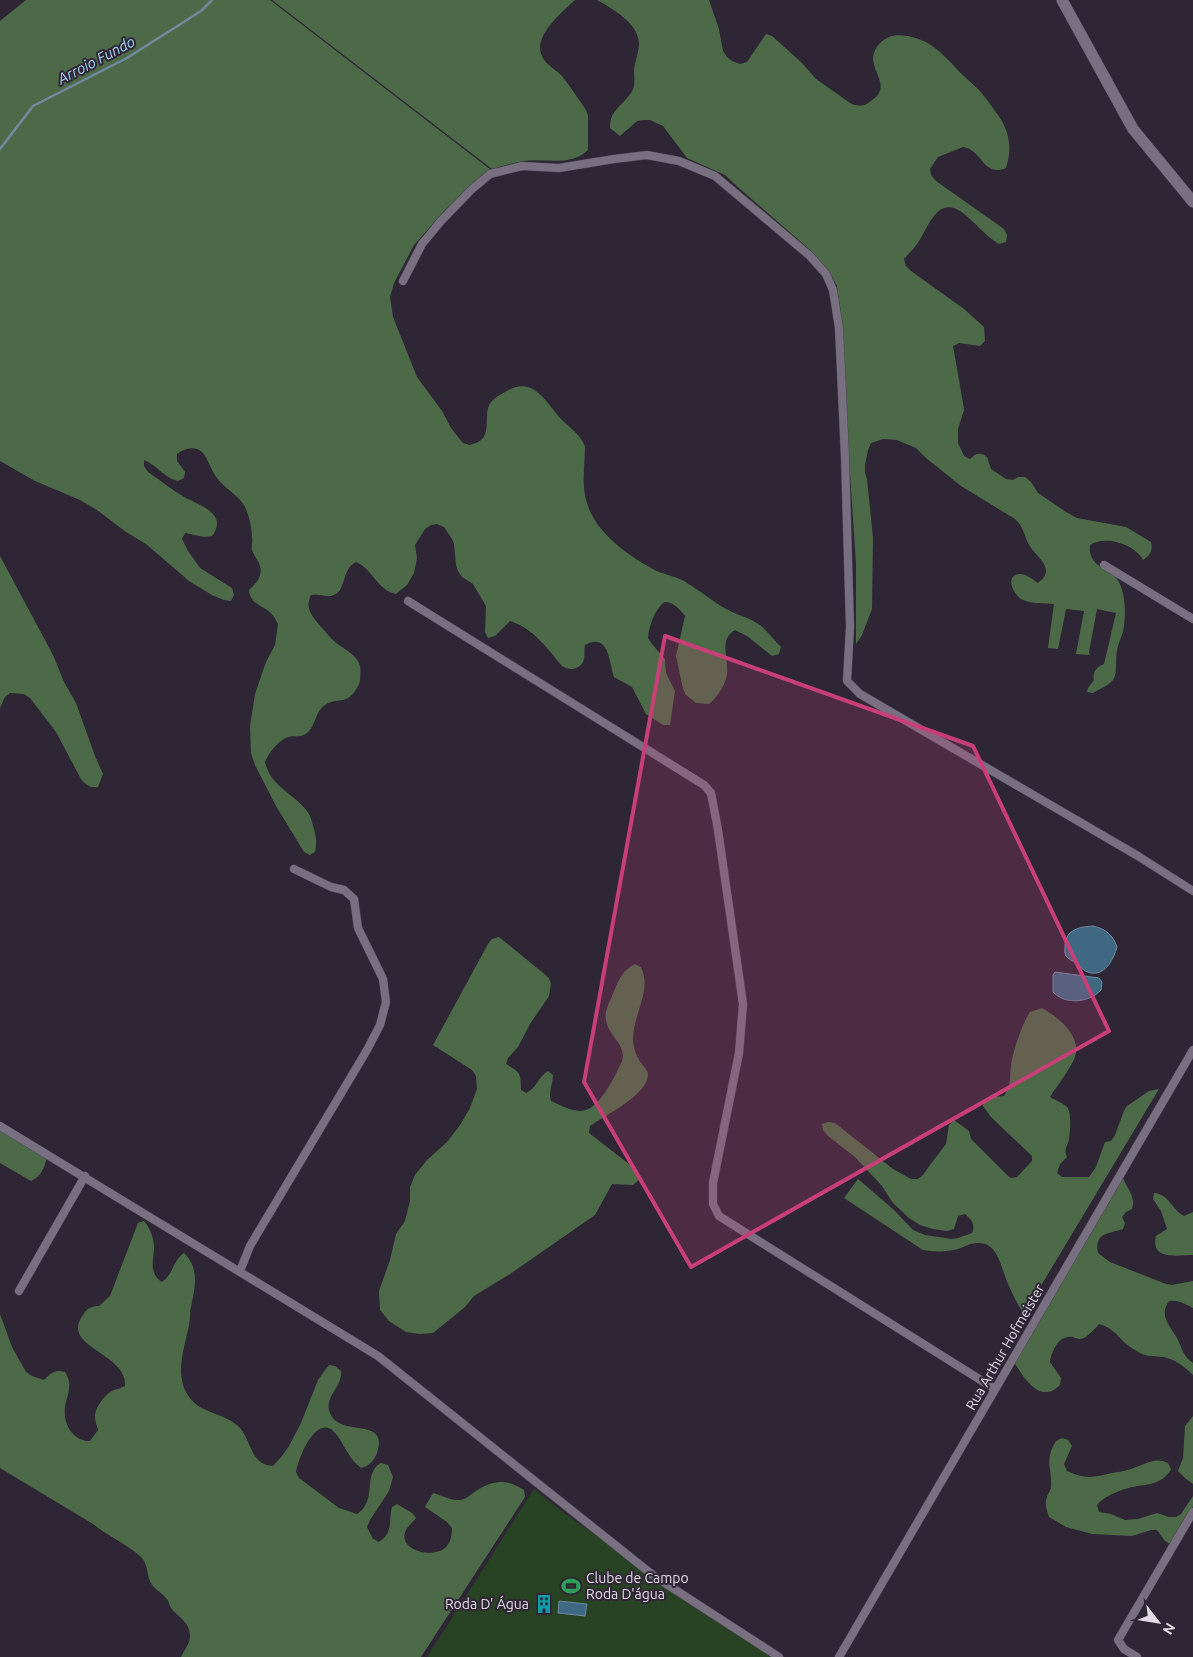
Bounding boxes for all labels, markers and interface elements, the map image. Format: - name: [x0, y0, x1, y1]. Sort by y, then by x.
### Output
- water label: Arroio Fundo: [53, 32, 138, 88]
- street label: Rua Arthur Hofmeister: [962, 1281, 1048, 1413]
- place label: Clube de Campo Roda D'água: [586, 1570, 689, 1602]
- sports icon: Clube de Campo Roda D'água: [560, 1575, 582, 1597]
- building icon: Roda D' Água: [533, 1593, 555, 1615]
- place label: Roda D' Água: [445, 1595, 529, 1612]
- north arrow: [1133, 1597, 1183, 1647]
- text: N: [1160, 1620, 1179, 1637]

